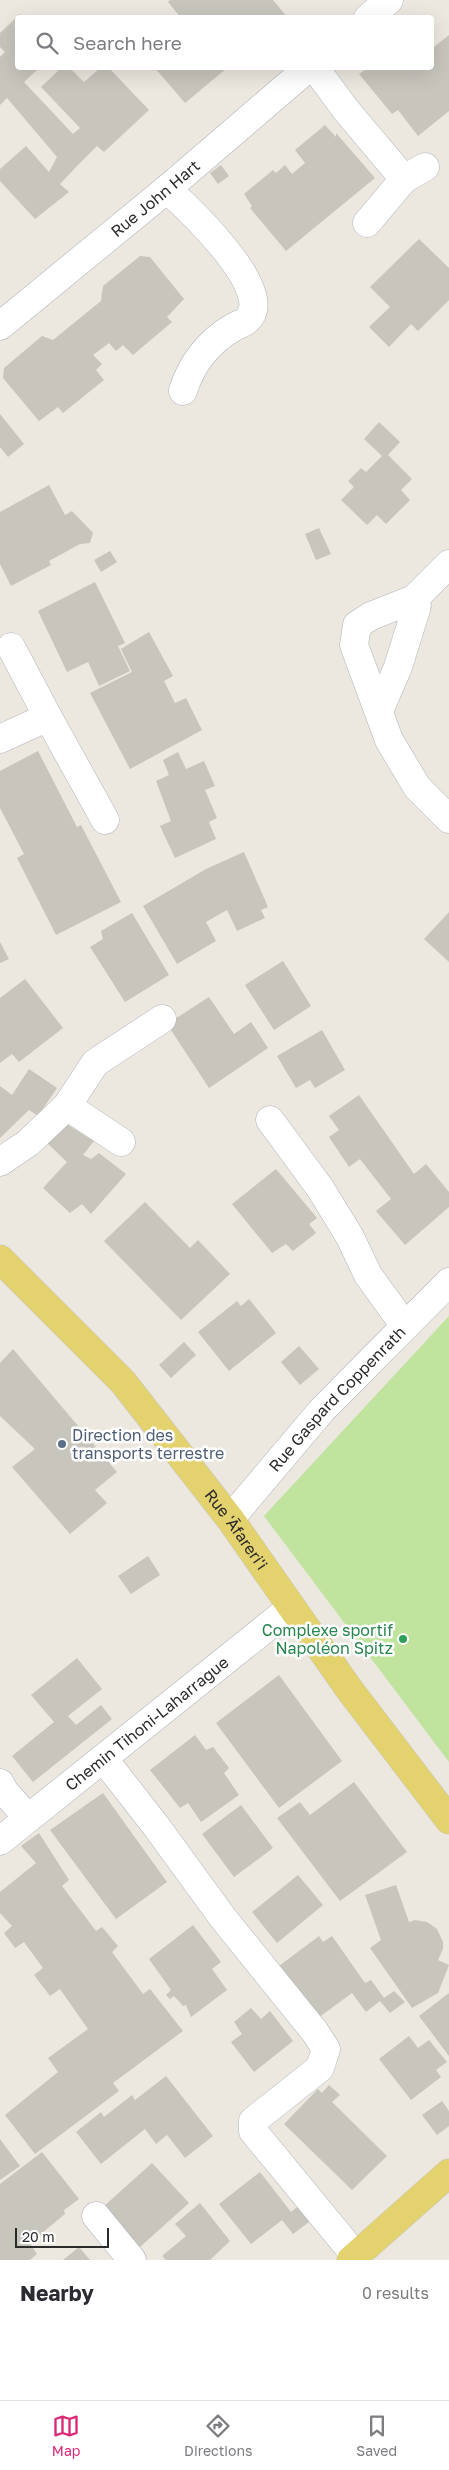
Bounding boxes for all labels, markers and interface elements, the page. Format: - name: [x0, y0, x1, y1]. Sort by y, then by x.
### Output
- search box: [15, 15, 434, 70]
- icon: search: [33, 29, 61, 57]
- text: Search here: [73, 31, 182, 54]
- street label: Rue John Hart: [107, 155, 204, 241]
- street label: Rue Gaspard Coppenrath: [264, 1322, 410, 1476]
- place label: Direction des transports terrestre: [72, 1425, 224, 1463]
- marker: Direction des transports terrestre: [56, 1438, 68, 1450]
- street label: Rue 'Āfareri'i: [201, 1485, 272, 1573]
- place label: Complexe sportif Napoléon Spitz: [262, 1620, 393, 1658]
- marker: Complexe sportif Napoléon Spitz: [397, 1633, 409, 1645]
- street label: Chemin Tihoni-Laharrague: [61, 1652, 232, 1795]
- scale bar: [15, 2225, 109, 2248]
- text: 20 m: [22, 2228, 55, 2245]
- text: Nearby: [20, 2280, 94, 2306]
- text: 0 results: [362, 2283, 429, 2303]
- tab: Map: [52, 2412, 80, 2459]
- tab: Directions: [184, 2412, 253, 2459]
- tab: Saved: [356, 2412, 397, 2459]

